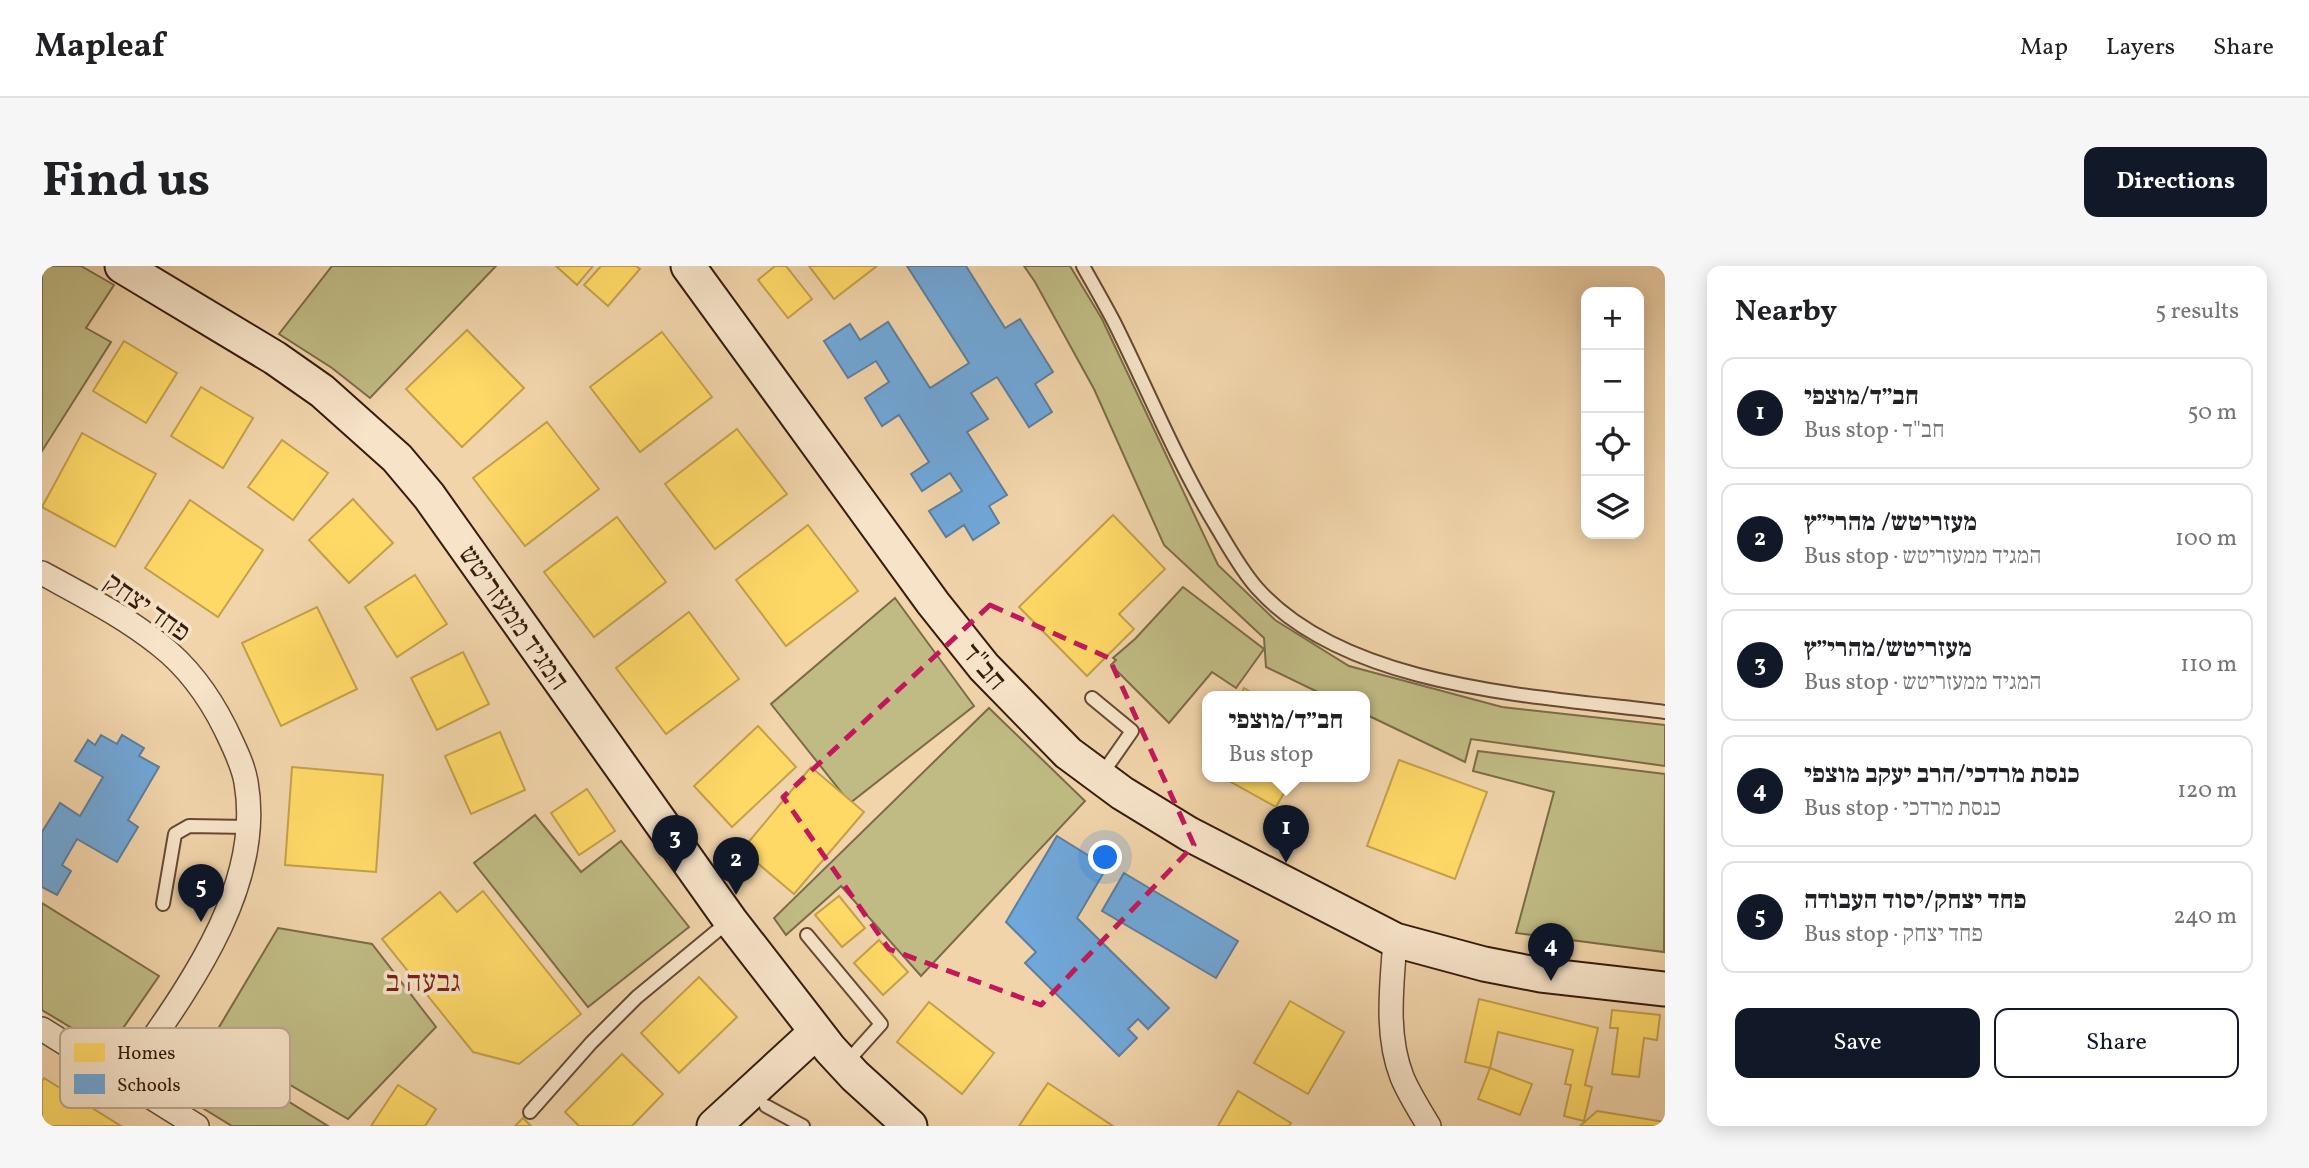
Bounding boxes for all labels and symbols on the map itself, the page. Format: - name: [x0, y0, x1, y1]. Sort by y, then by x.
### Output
- street label: המגיד ממעזריטש: [449, 538, 577, 699]
- street label: פחד יצחק: [95, 564, 198, 652]
- street label: חב"ד: [952, 636, 1015, 700]
- pin: 1: [1263, 805, 1309, 863]
- pin: 3: [652, 815, 698, 873]
- pin: 2: [713, 837, 759, 895]
- your location: [1088, 840, 1122, 874]
- pin: 5: [178, 864, 224, 922]
- pin: 4: [1528, 923, 1574, 981]
- district label: גבעה ב: [385, 962, 461, 1004]
- legend: [60, 1028, 290, 1108]
- text: Homes: [117, 1041, 175, 1067]
- text: Schools: [117, 1073, 181, 1099]

